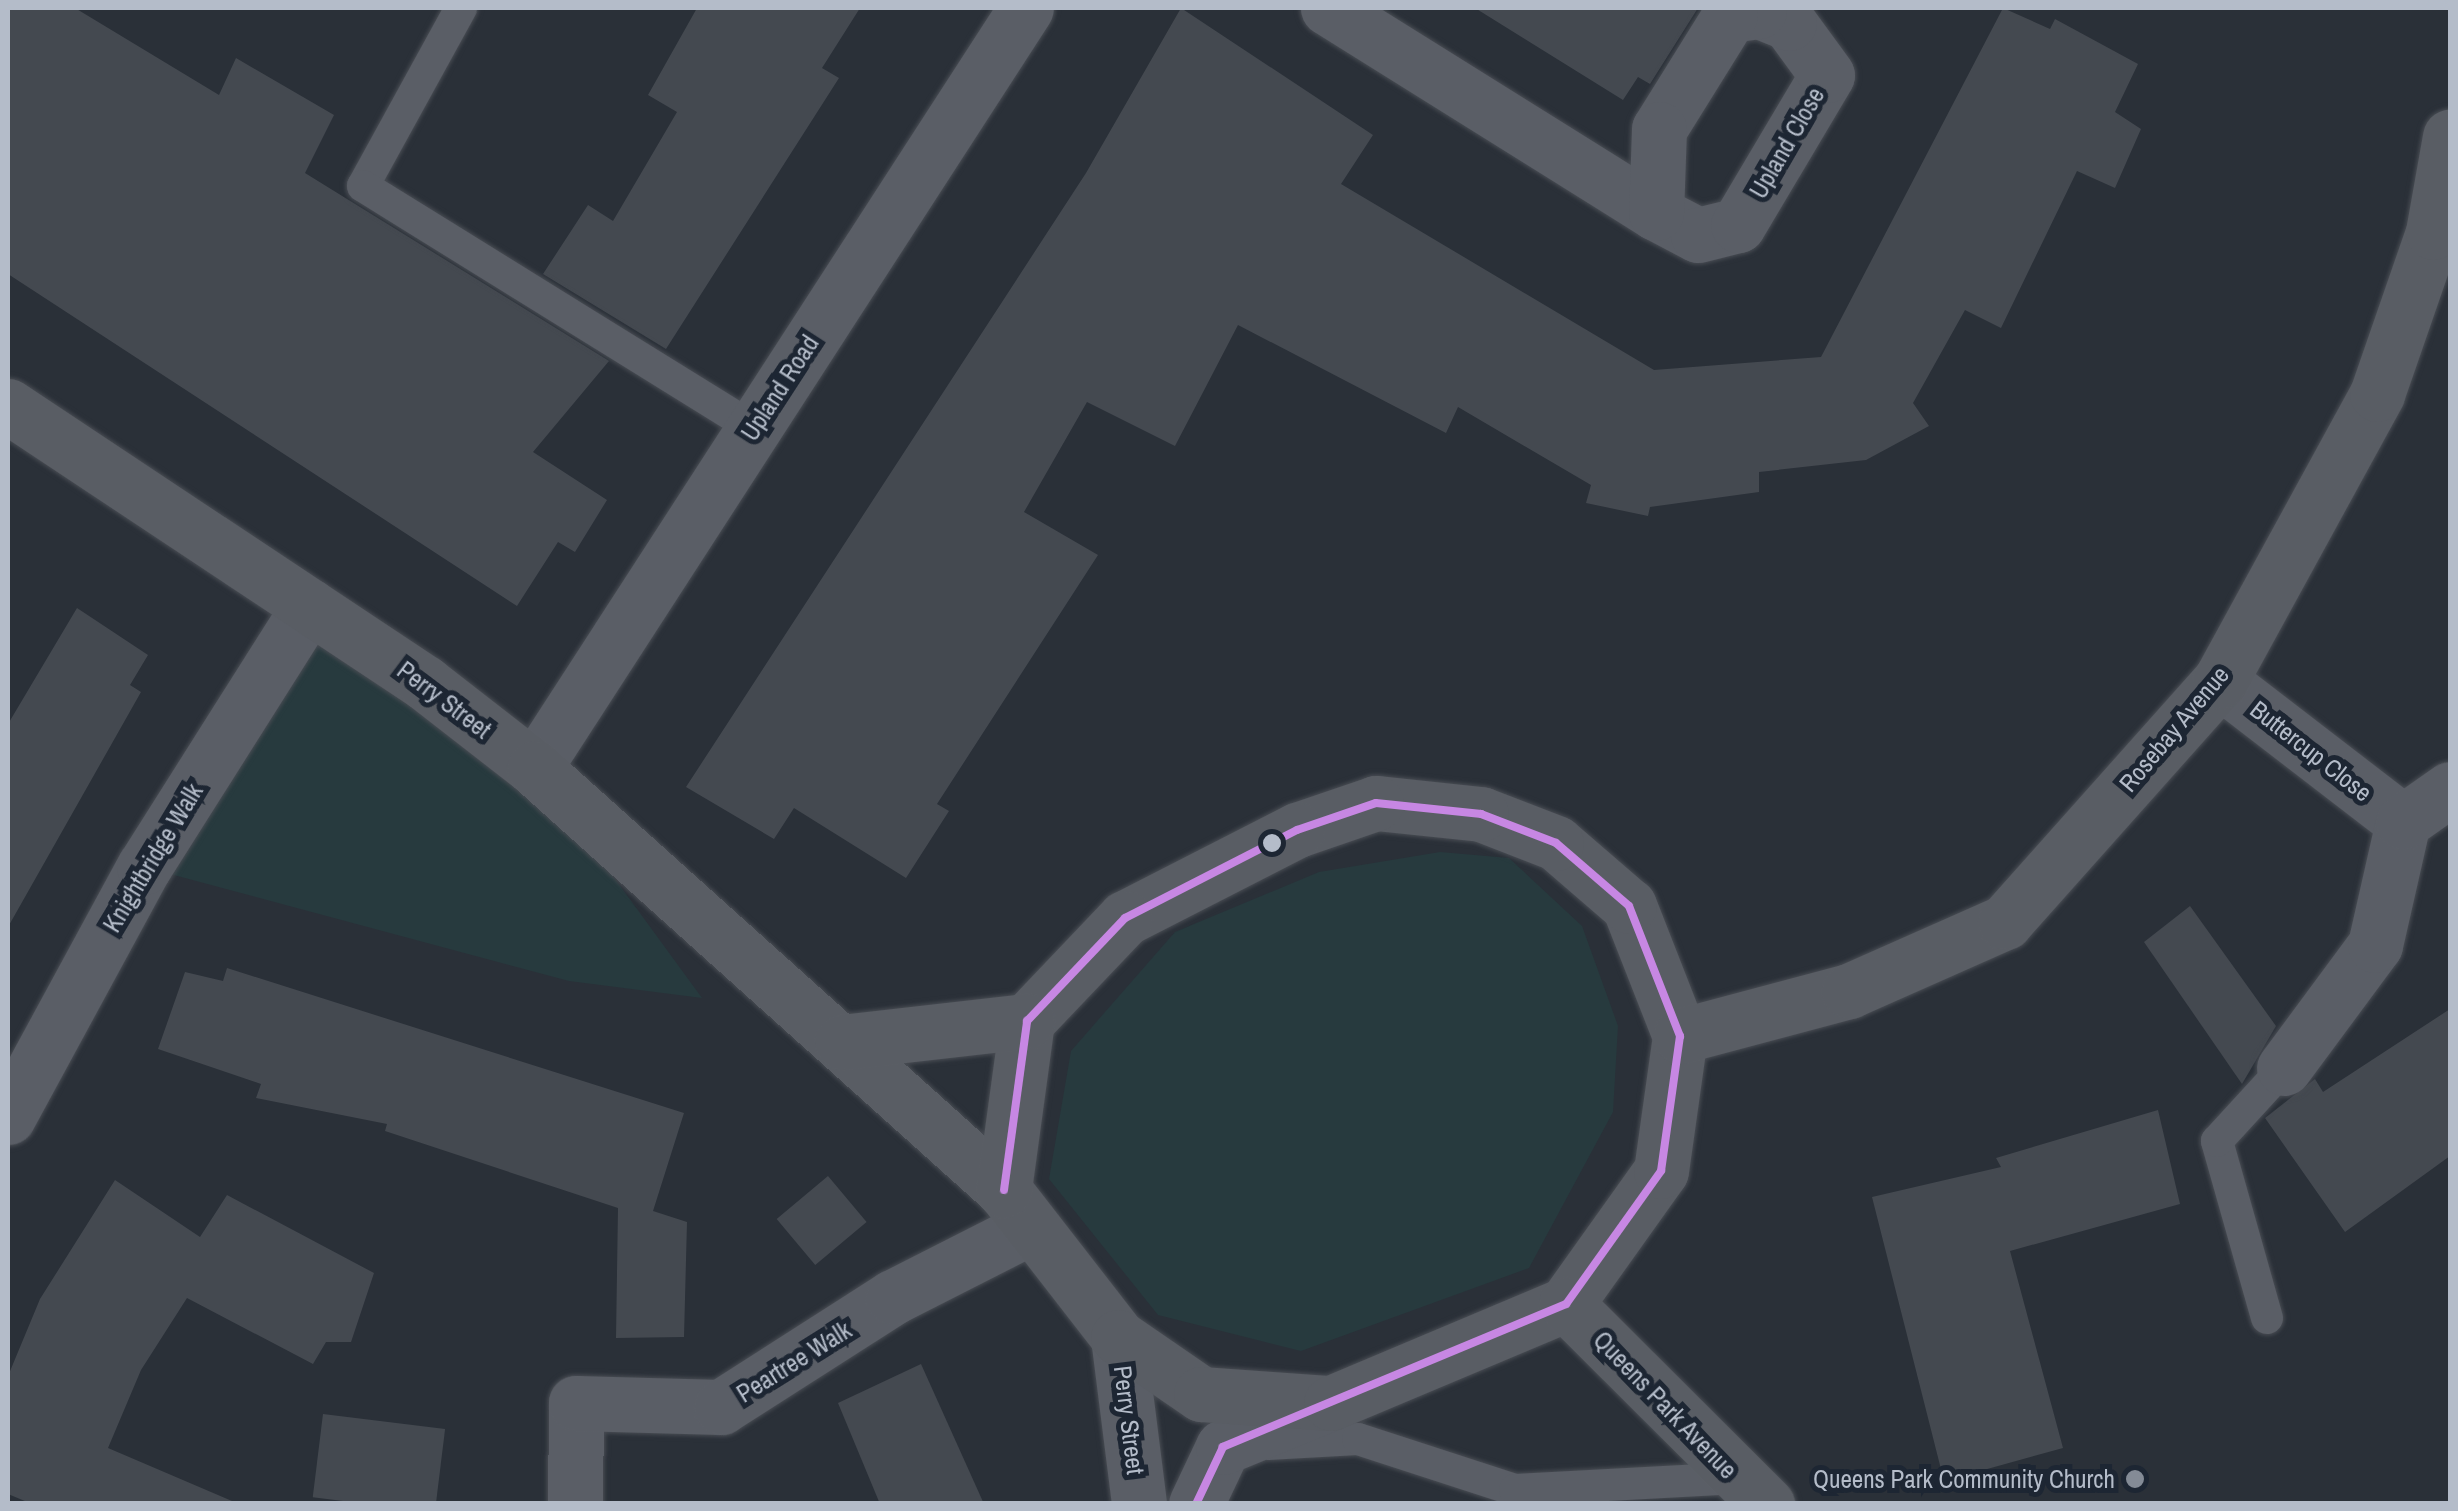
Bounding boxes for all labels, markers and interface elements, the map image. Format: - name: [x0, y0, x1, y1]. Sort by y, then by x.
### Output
- street label: Upland Close: [1743, 82, 1831, 204]
- street label: Upland Road: [735, 330, 825, 446]
- street label: Perry Street: [391, 655, 497, 745]
- street label: Rosebay Avenue: [2112, 660, 2236, 798]
- street label: Buttercup Close: [2244, 694, 2378, 808]
- street label: Knightbridge Walk: [97, 778, 209, 938]
- unlabelled marker: [1262, 833, 1282, 853]
- street label: Peartree Walk: [731, 1315, 857, 1409]
- street label: Queens Park Avenue: [1587, 1325, 1743, 1485]
- street label: Perry Street: [1107, 1364, 1151, 1476]
- place label: Queens Park Community Church: [1813, 1464, 2115, 1494]
- marker: Queens Park Community Church: [2124, 1468, 2146, 1490]

